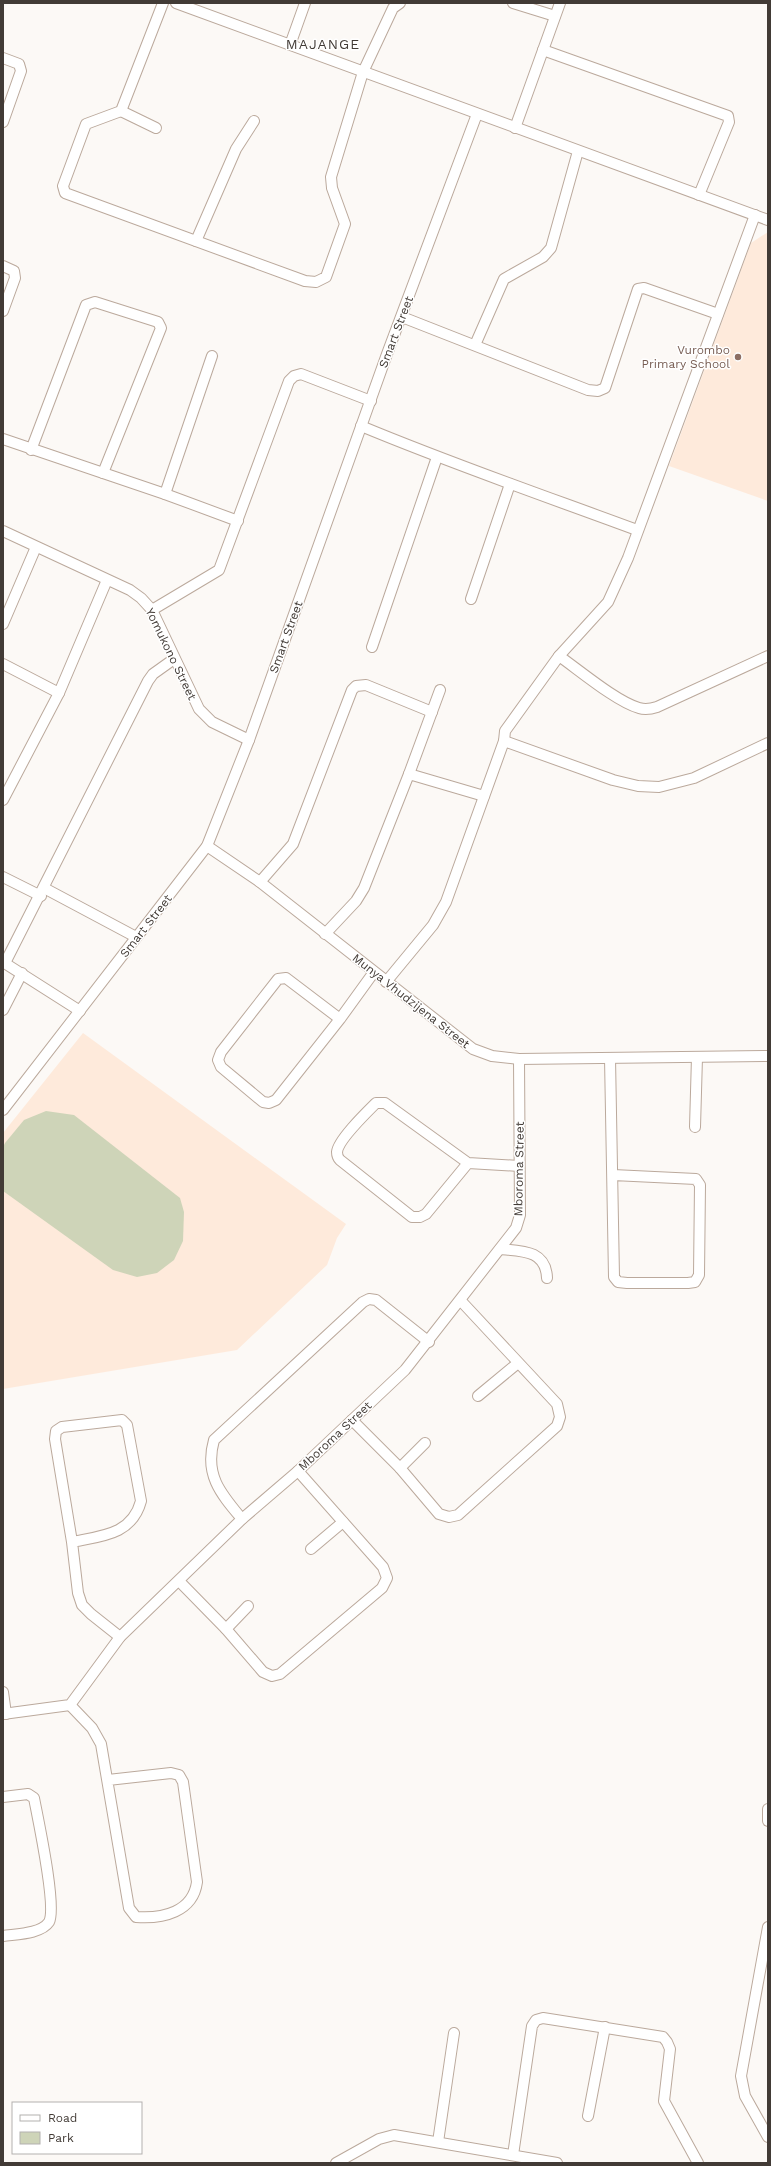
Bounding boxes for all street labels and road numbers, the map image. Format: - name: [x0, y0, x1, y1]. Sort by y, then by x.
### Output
- street label: Smart Street: [376, 294, 416, 370]
- street label: Smart Street: [266, 599, 306, 675]
- street label: Yomukono Street: [143, 606, 199, 702]
- street label: Smart Street: [117, 892, 175, 960]
- street label: Munya Vhudzijena Street: [350, 951, 472, 1051]
- street label: Mboroma Street: [511, 1121, 527, 1217]
- street label: Mboroma Street: [295, 1398, 375, 1474]

